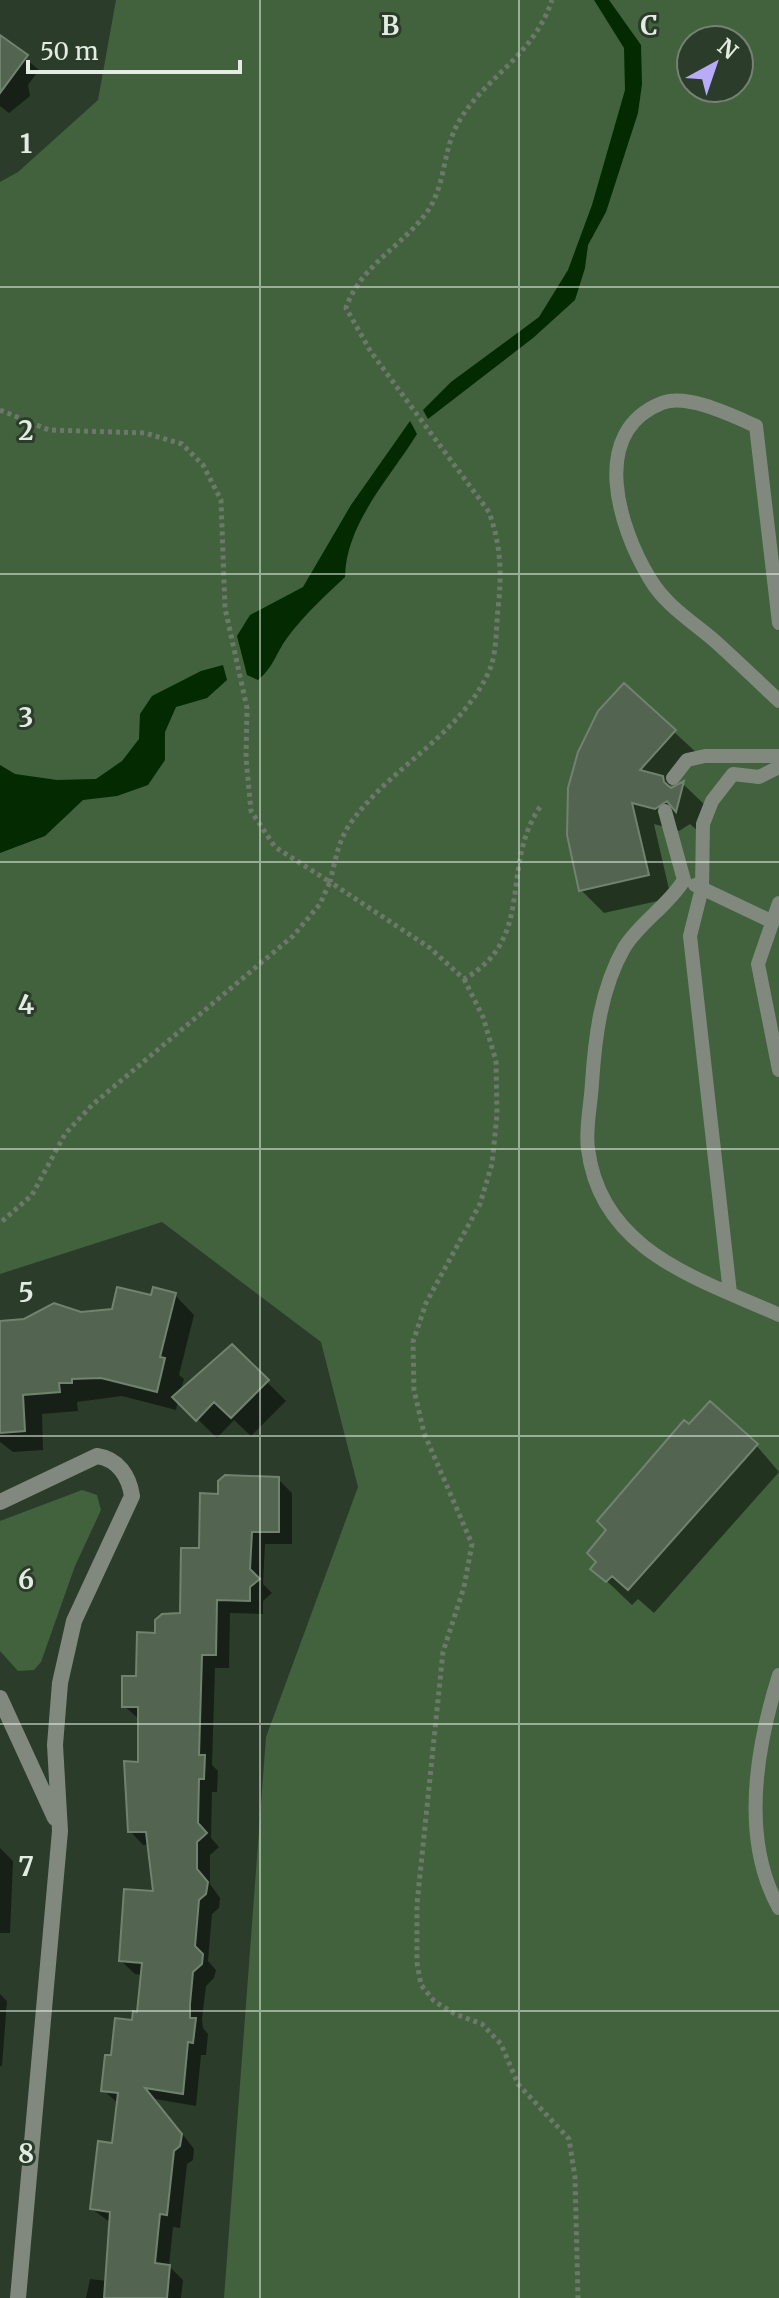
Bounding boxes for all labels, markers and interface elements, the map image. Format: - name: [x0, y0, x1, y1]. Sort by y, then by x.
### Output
- text: B: [381, 9, 399, 42]
- text: C: [640, 9, 658, 42]
- scale bar: [28, 24, 240, 74]
- north arrow: [675, 24, 755, 104]
- text: N: [712, 32, 744, 65]
- text: 50 m: [40, 36, 99, 67]
- text: 1: [20, 127, 32, 160]
- text: 2: [18, 414, 34, 447]
- text: 3: [19, 701, 33, 734]
- text: 4: [18, 988, 35, 1021]
- text: 5: [18, 1276, 34, 1309]
- text: 6: [18, 1563, 34, 1596]
- text: 7: [18, 1850, 34, 1883]
- text: 8: [18, 2137, 34, 2170]

